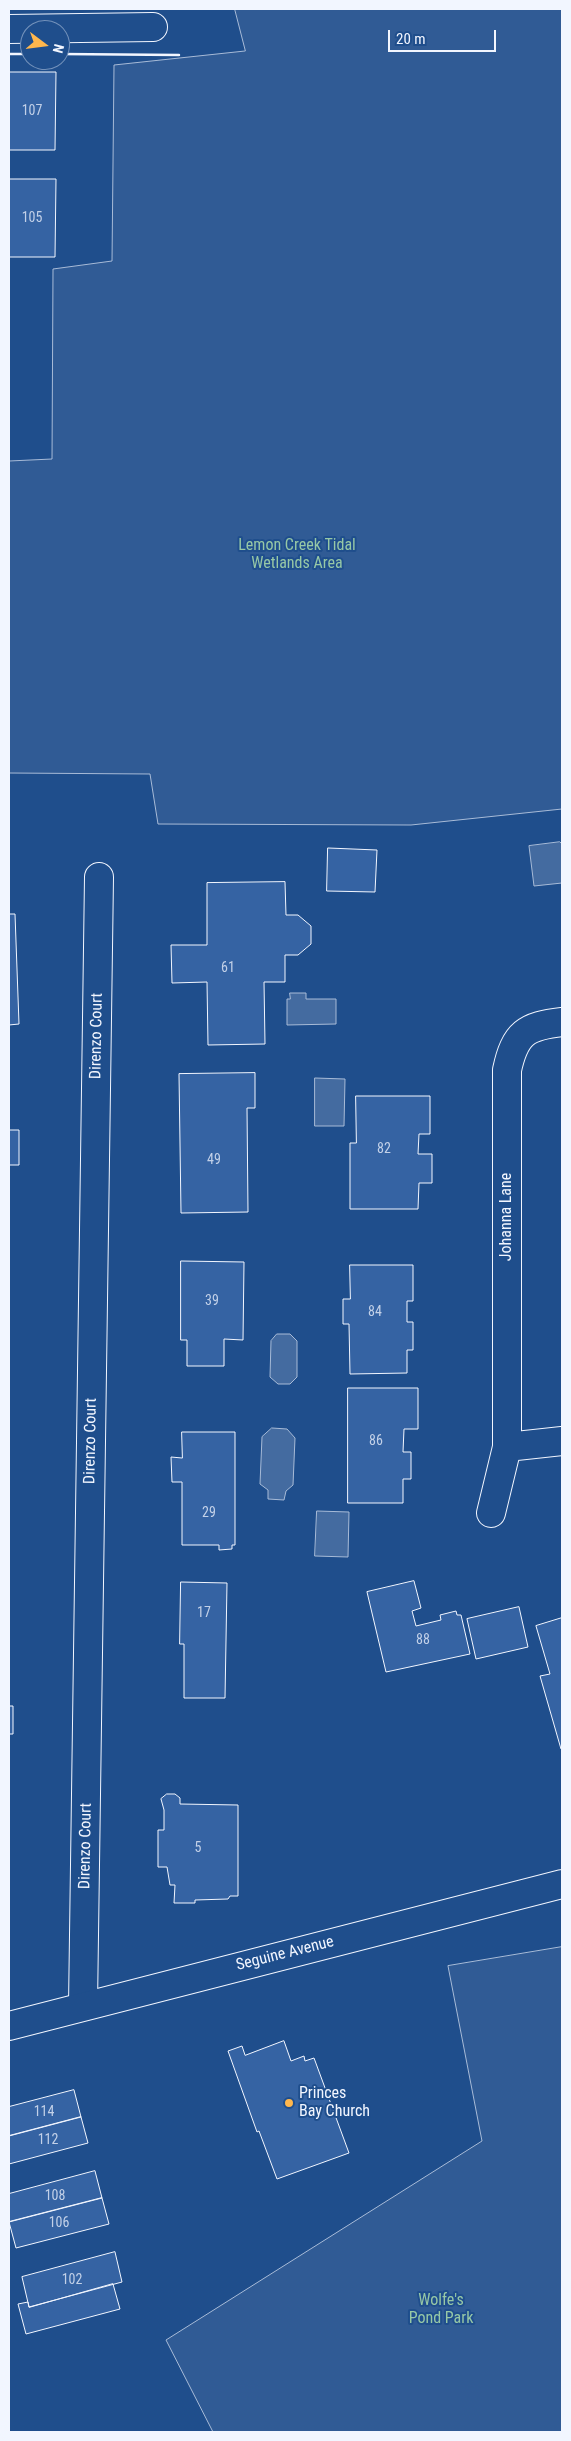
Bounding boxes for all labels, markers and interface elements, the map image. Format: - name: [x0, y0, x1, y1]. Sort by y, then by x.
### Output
- north arrow: [20, 20, 70, 70]
- scale bar: [391, 20, 498, 52]
- text: 20 m: [396, 30, 426, 48]
- text: N: [50, 42, 67, 55]
- house number: 107: [22, 103, 42, 119]
- house number: 105: [22, 210, 42, 226]
- park label: Lemon Creek Tidal Wetlands Area: [238, 536, 356, 574]
- house number: 61: [221, 960, 235, 976]
- street label: Direnzo Court: [87, 993, 107, 1079]
- house number: 82: [377, 1141, 391, 1157]
- house number: 49: [207, 1152, 221, 1168]
- street label: Johanna Lane: [497, 1173, 517, 1261]
- house number: 39: [205, 1293, 219, 1309]
- house number: 84: [368, 1304, 382, 1320]
- street label: Direnzo Court: [81, 1398, 101, 1484]
- house number: 86: [369, 1433, 383, 1449]
- house number: 29: [202, 1505, 216, 1521]
- house number: 17: [197, 1605, 211, 1621]
- house number: 88: [416, 1632, 430, 1648]
- street label: Direnzo Court: [76, 1803, 96, 1889]
- house number: 5: [195, 1840, 201, 1856]
- street label: Seguine Avenue: [234, 1933, 336, 1975]
- place label: Princes Bay Church: [299, 2084, 370, 2122]
- marker: Princes Bay Church: [283, 2097, 295, 2109]
- house number: 114: [34, 2104, 54, 2120]
- house number: 112: [38, 2132, 58, 2148]
- house number: 108: [45, 2188, 65, 2204]
- house number: 106: [49, 2215, 69, 2231]
- house number: 102: [62, 2272, 82, 2288]
- park label: Wolfe's Pond Park: [409, 2291, 473, 2329]

